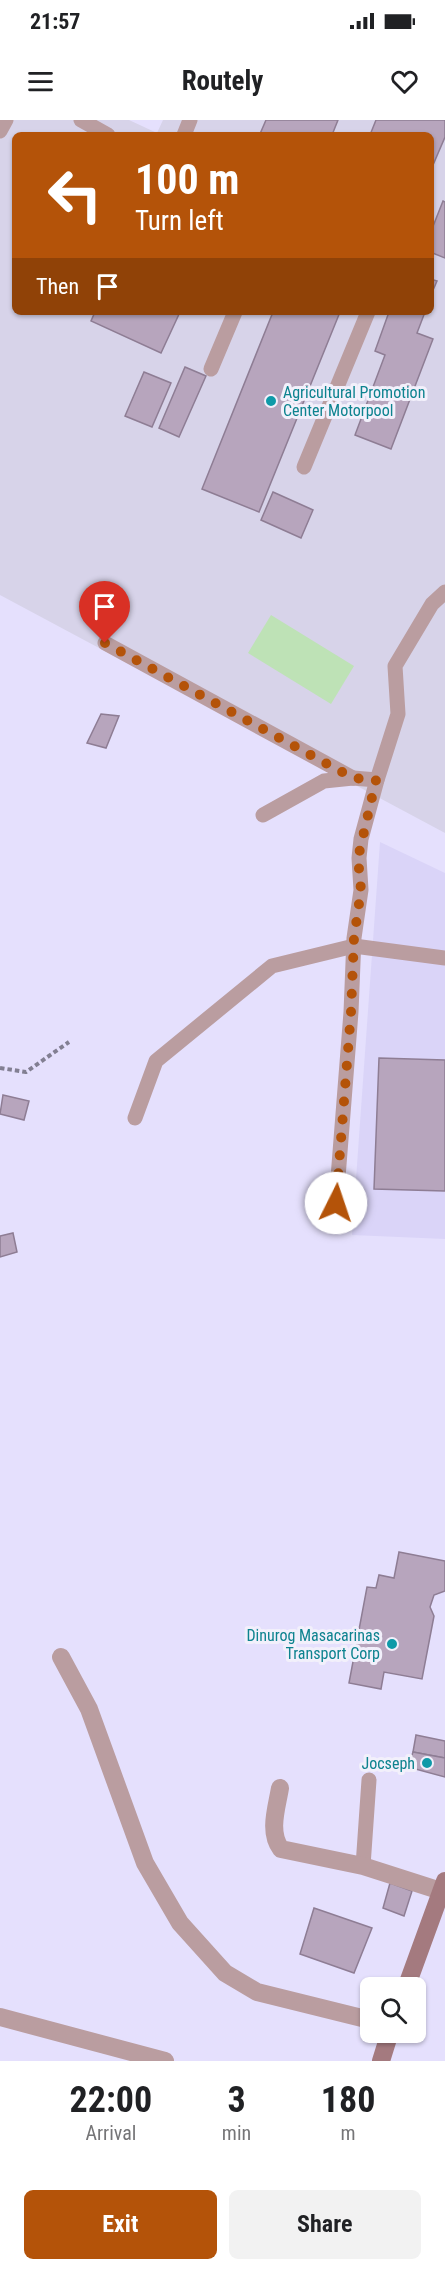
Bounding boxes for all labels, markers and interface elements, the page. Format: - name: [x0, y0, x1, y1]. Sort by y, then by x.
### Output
- text: 21:57: [30, 9, 81, 34]
- icon: menu: [24, 65, 57, 98]
- text: Routely: [182, 65, 263, 97]
- icon: heart: [388, 65, 421, 98]
- text: 100 m: [135, 155, 240, 204]
- icon: left: [36, 156, 114, 234]
- text: Turn left: [135, 205, 224, 237]
- icon: arrive: [91, 270, 124, 303]
- text: Then: [36, 274, 79, 299]
- place label: Agricultural Promotion Center Motorpool: [283, 383, 425, 420]
- marker: Agricultural Promotion Center Motorpool: [264, 394, 278, 408]
- pin: [79, 581, 130, 643]
- icon: arrive: [88, 590, 121, 623]
- position arrow: [304, 1171, 368, 1235]
- place label: Dinurog Masacarinas Transport Corp: [246, 1626, 380, 1663]
- marker: Dinurog Masacarinas Transport Corp: [385, 1637, 399, 1651]
- place label: Jocseph: [361, 1754, 415, 1773]
- marker: Jocseph: [420, 1756, 434, 1770]
- map controls: [360, 1977, 426, 2043]
- button: search: [360, 1977, 426, 2043]
- text: 22:00: [70, 2079, 152, 2121]
- text: 3: [227, 2079, 246, 2121]
- text: 180: [321, 2079, 375, 2121]
- text: Arrival: [85, 2121, 136, 2145]
- text: min: [222, 2121, 251, 2145]
- text: m: [341, 2121, 356, 2145]
- button: Exit: [24, 2190, 217, 2259]
- button: Share: [229, 2190, 421, 2259]

